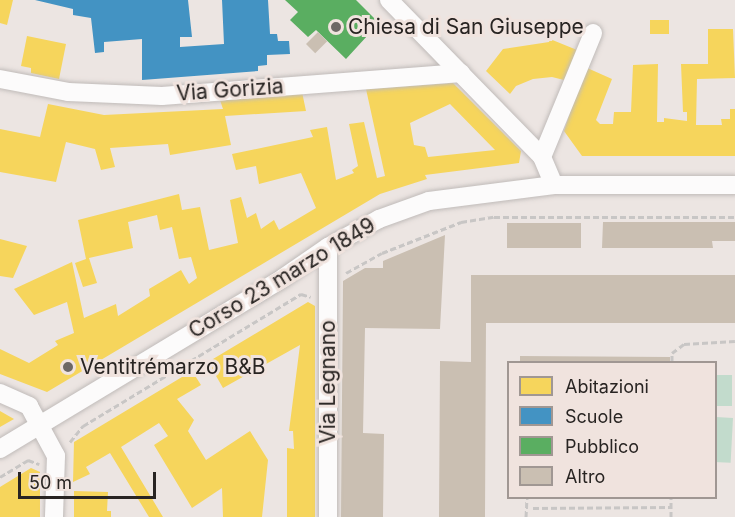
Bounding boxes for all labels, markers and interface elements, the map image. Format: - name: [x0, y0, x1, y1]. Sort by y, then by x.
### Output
- place label: Chiesa di San Giuseppe: [348, 14, 584, 40]
- marker: Chiesa di San Giuseppe: [329, 20, 343, 34]
- street label: Via Gorizia: [176, 74, 284, 106]
- street label: Corso 23 marzo 1849: [184, 212, 380, 344]
- street label: Via Legnano: [315, 320, 341, 444]
- place label: Ventitrémarzo B&B: [80, 354, 266, 380]
- marker: Ventitrémarzo B&B: [61, 360, 75, 374]
- legend: [507, 361, 717, 499]
- text: Abitazioni: [565, 376, 649, 397]
- text: Scuole: [565, 406, 623, 427]
- text: Pubblico: [565, 436, 639, 457]
- scale bar: [21, 460, 159, 498]
- text: Altro: [565, 466, 605, 487]
- text: 50 m: [29, 472, 72, 493]

